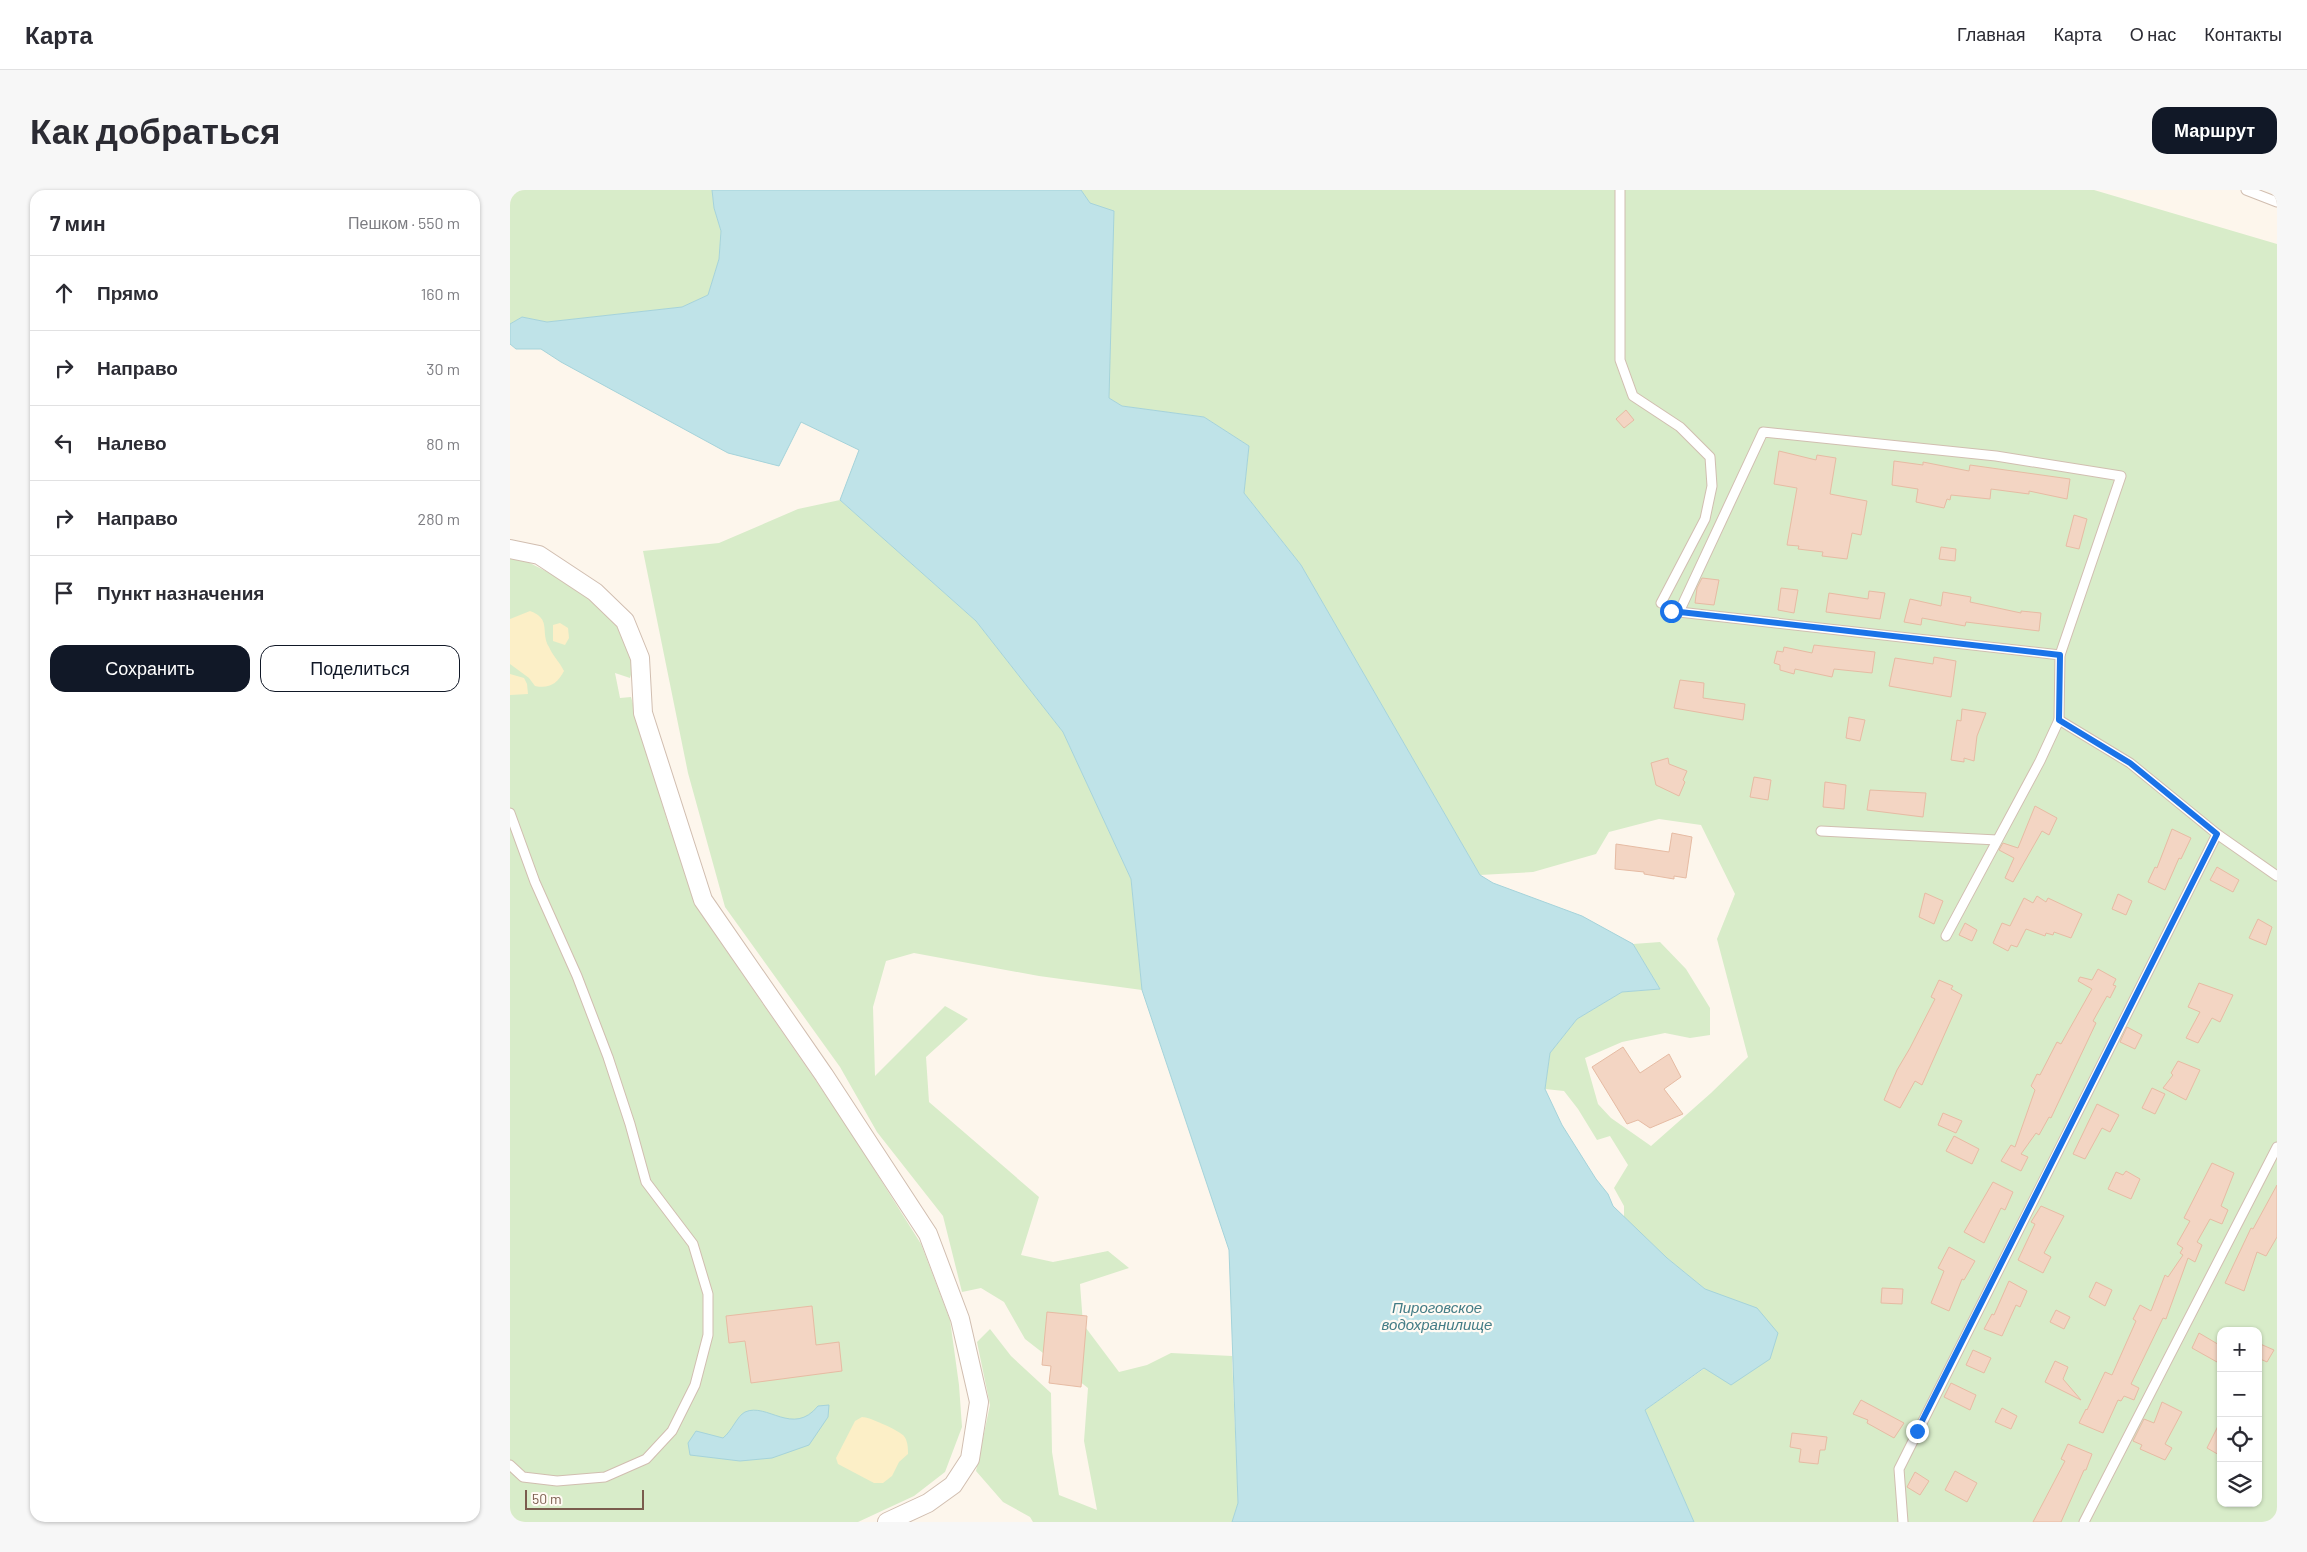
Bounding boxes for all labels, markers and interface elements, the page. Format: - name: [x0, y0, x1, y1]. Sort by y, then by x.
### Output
- text: Карта: [25, 20, 93, 49]
- text: Главная: [1957, 23, 2026, 45]
- text: Карта: [2054, 23, 2102, 45]
- text: О нас: [2130, 23, 2176, 45]
- text: Контакты: [2204, 23, 2282, 45]
- button: Маршрут: [2152, 107, 2277, 154]
- text: Как добраться: [30, 109, 280, 151]
- text: 7 мин: [50, 210, 106, 235]
- text: Пешком · 550 m: [348, 213, 460, 232]
- icon: ahead: [50, 279, 78, 307]
- text: Прямо: [97, 281, 159, 304]
- text: 160 m: [421, 284, 460, 303]
- icon: right: [50, 354, 78, 382]
- text: Направо: [97, 356, 178, 379]
- text: 30 m: [426, 359, 460, 378]
- icon: left: [50, 429, 78, 457]
- text: Налево: [97, 431, 167, 454]
- text: 80 m: [426, 434, 460, 453]
- icon: right: [50, 504, 78, 532]
- text: Направо: [97, 506, 178, 529]
- text: 280 m: [418, 509, 460, 528]
- icon: arrive: [50, 579, 78, 607]
- text: Пункт назначения: [97, 581, 264, 604]
- route start: [1660, 600, 1683, 623]
- button: Сохранить: [50, 645, 250, 692]
- button: Поделиться: [260, 645, 460, 692]
- water label: Пироговское водохранилище: [1382, 1298, 1492, 1333]
- map controls: [2217, 1327, 2262, 1507]
- button: +: [2217, 1327, 2262, 1372]
- button: −: [2217, 1372, 2262, 1417]
- button: locate: [2217, 1417, 2262, 1462]
- route end: [1906, 1420, 1929, 1443]
- button: layers: [2217, 1462, 2262, 1507]
- scale bar: [525, 1487, 644, 1510]
- text: 50 m: [532, 1490, 561, 1507]

